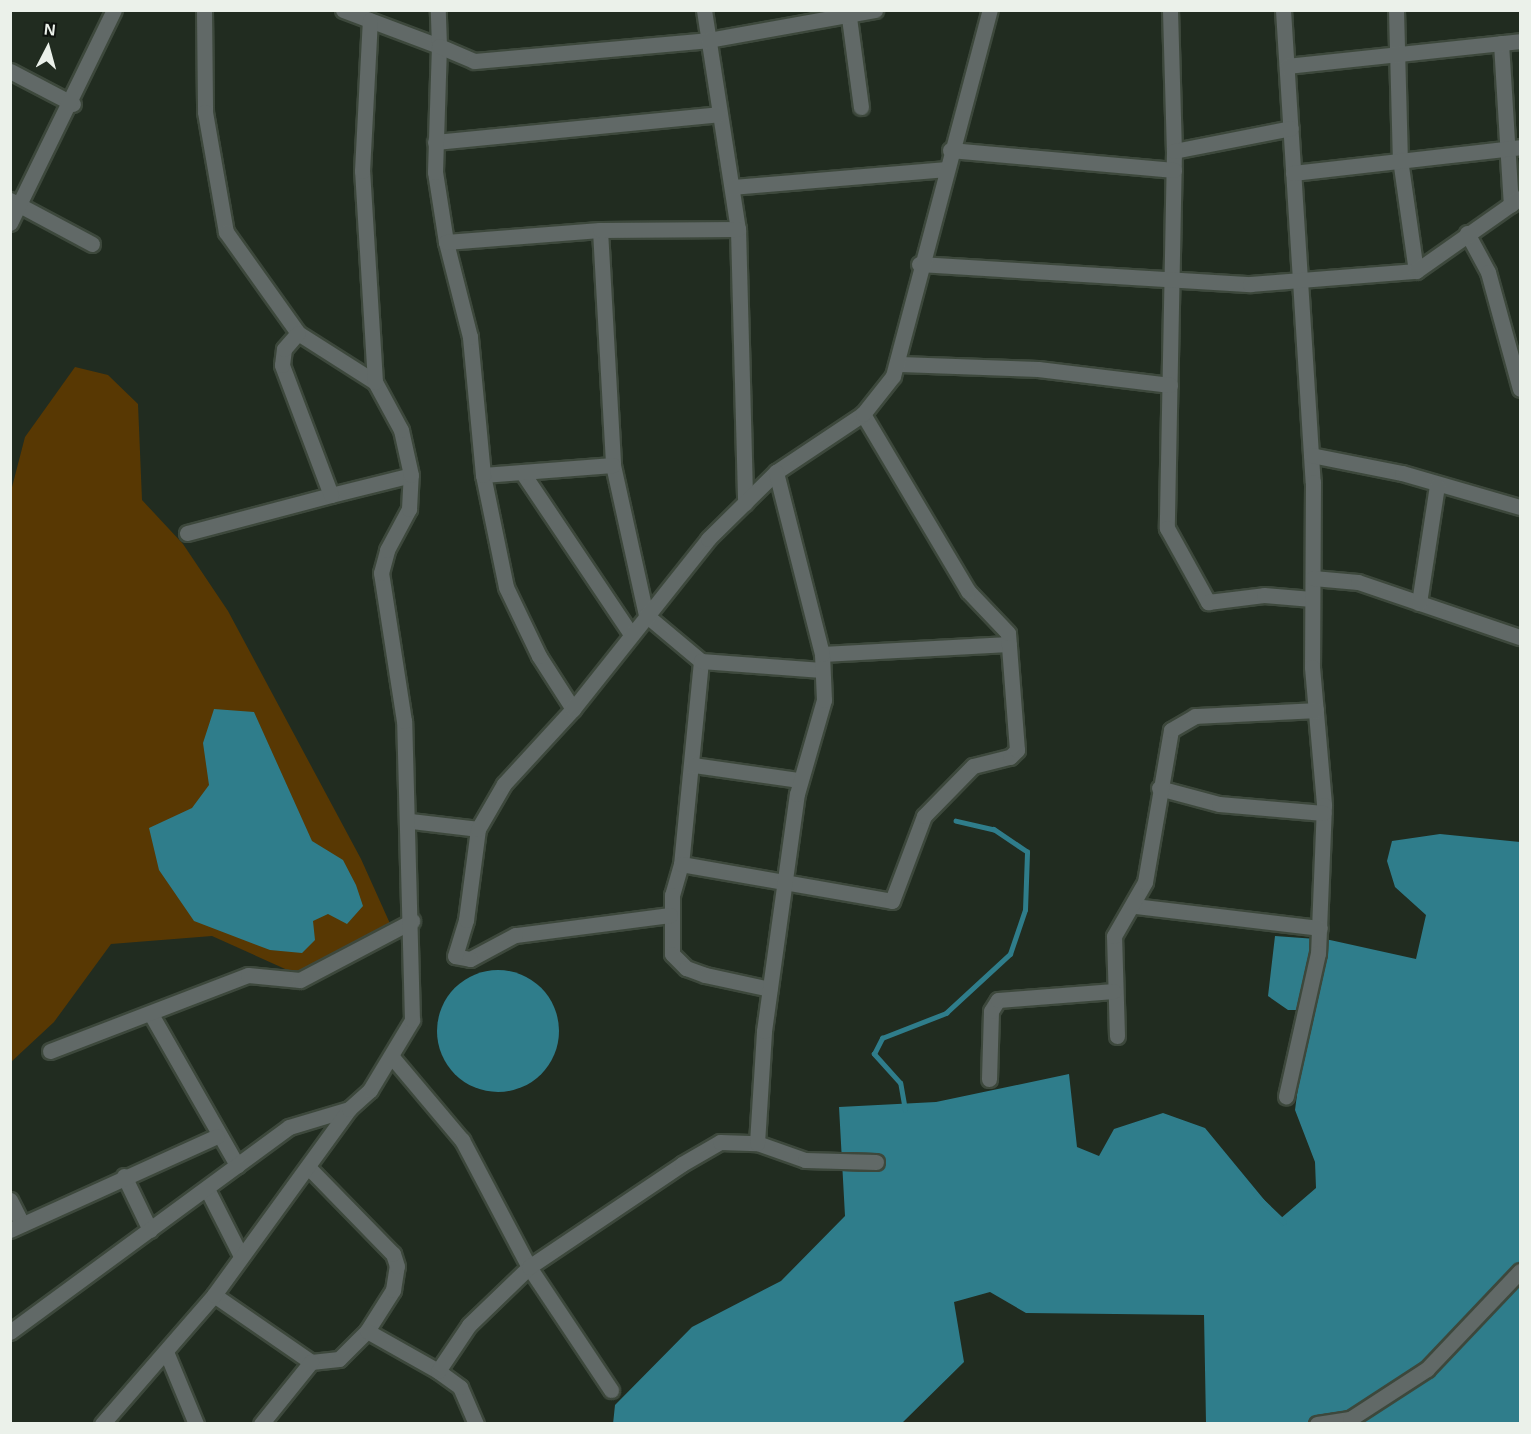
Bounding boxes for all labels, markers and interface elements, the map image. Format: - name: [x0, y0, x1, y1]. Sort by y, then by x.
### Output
- north arrow: [18, 18, 78, 78]
- text: N: [43, 21, 57, 39]

